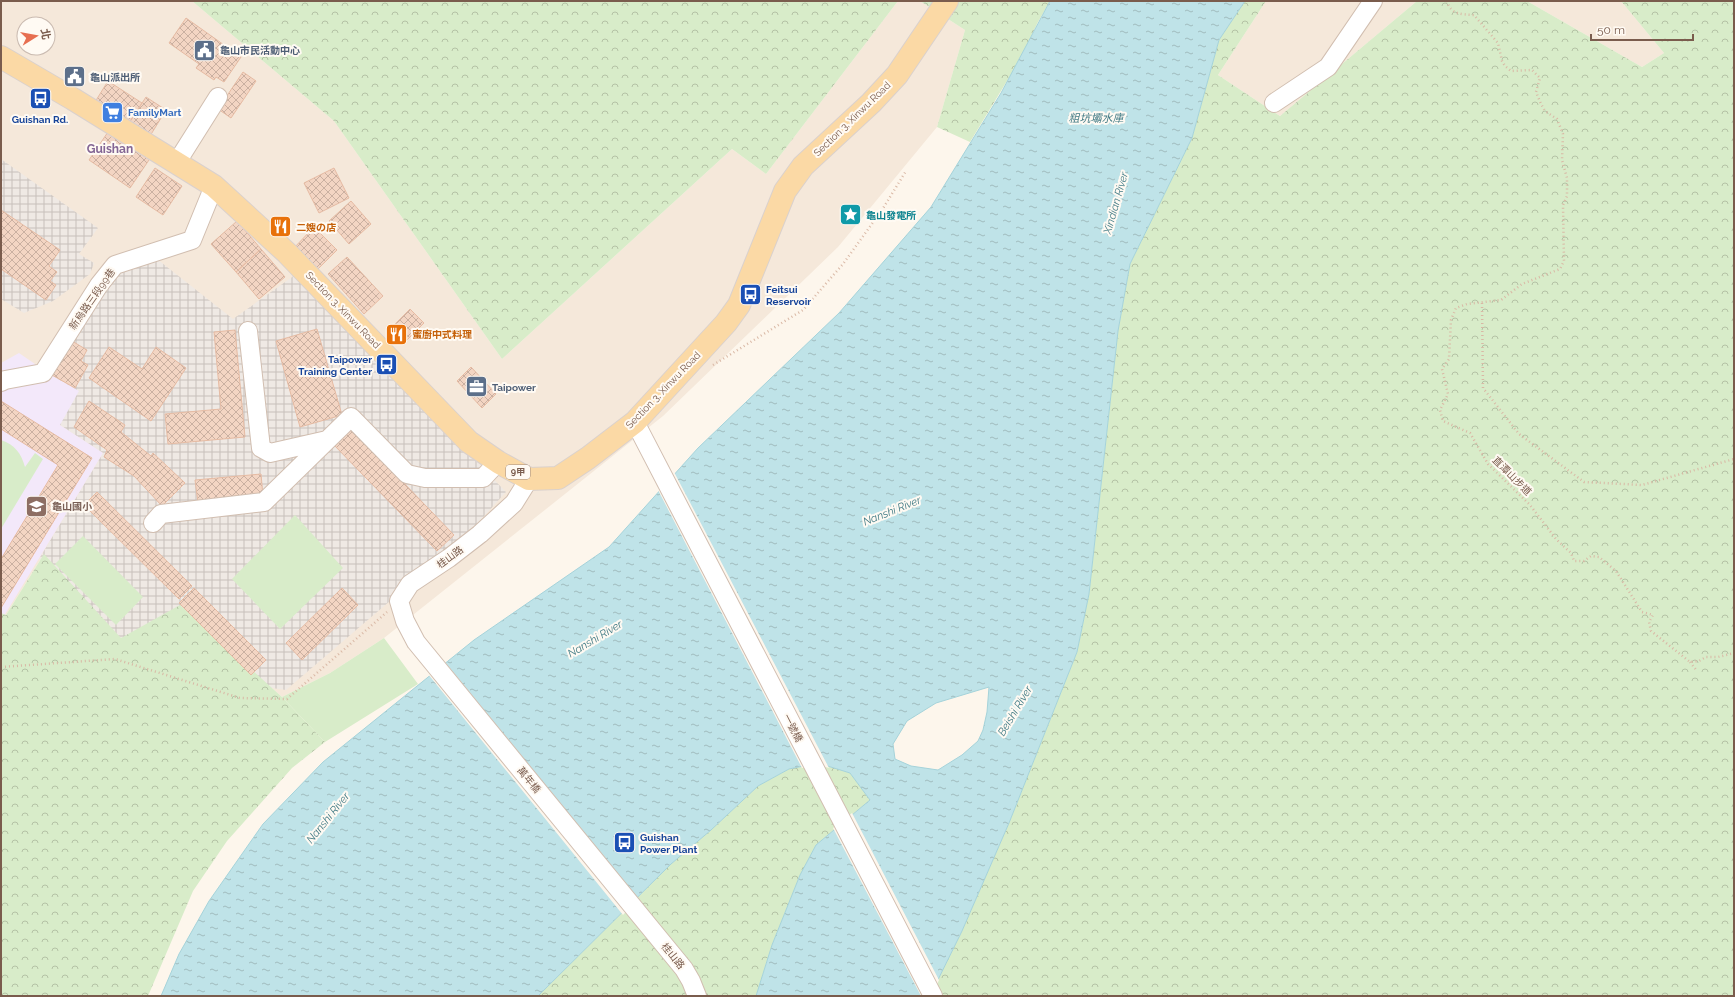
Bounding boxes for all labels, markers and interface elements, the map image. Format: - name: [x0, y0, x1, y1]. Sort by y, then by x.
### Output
- north arrow: [16, 16, 56, 56]
- scale bar: [1591, 16, 1693, 42]
- text: 50 m: [1597, 23, 1625, 37]
- text: 北: [38, 28, 53, 41]
- public building icon: 龜山市民活動中心: [192, 37, 218, 63]
- place label: 龜山市民活動中心: [220, 45, 300, 56]
- public building icon: 龜山派出所: [61, 64, 87, 90]
- place label: 龜山派出所: [90, 72, 140, 83]
- street label: Section 3, Xinwu Road: [811, 80, 893, 158]
- bus stop icon: Guishan Rd.: [27, 86, 53, 112]
- supermarket icon: FamilyMart: [100, 99, 126, 125]
- place label: FamilyMart: [128, 107, 182, 118]
- water label: 粗坑壩水庫: [1069, 112, 1125, 125]
- place label: Guishan Rd.: [12, 114, 68, 125]
- district label: Guishan: [87, 142, 133, 156]
- water label: Xindian River: [1101, 169, 1131, 236]
- place icon: 龜山發電所: [838, 202, 864, 228]
- place label: 龜山發電所: [866, 210, 916, 221]
- restaurant icon: 二嫂の店: [267, 214, 293, 240]
- place label: 二嫂の店: [296, 222, 336, 233]
- street label: 新烏路三段99巷: [67, 266, 117, 332]
- street label: Section 3, Xinwu Road: [304, 269, 382, 351]
- bus stop icon: Feitsui Reservoir: [737, 282, 763, 308]
- place label: Feitsui Reservoir: [766, 284, 811, 307]
- restaurant icon: 蜜廚中式料理: [384, 321, 410, 347]
- place label: 蜜廚中式料理: [412, 329, 472, 340]
- street label: Section 3, Xinwu Road: [624, 349, 702, 431]
- bus stop icon: Taipower Training Center: [374, 352, 400, 378]
- place label: Taipower Training Center: [298, 354, 372, 377]
- office icon: Taipower: [463, 374, 489, 400]
- place label: Taipower: [492, 382, 536, 393]
- street label: 直潭山步道: [1490, 454, 1534, 498]
- road number: 9甲: [506, 465, 530, 479]
- school or university icon: 龜山國小: [23, 493, 49, 519]
- water label: Nanshi River: [861, 493, 924, 529]
- place label: 龜山國小: [52, 501, 93, 512]
- street label: 桂山路: [435, 544, 465, 570]
- water label: Nanshi River: [565, 617, 626, 660]
- water label: Beishi River: [995, 683, 1036, 738]
- street label: 一號橋: [781, 712, 805, 744]
- street label: 萬年橋: [515, 765, 543, 795]
- water label: Nanshi River: [304, 789, 353, 846]
- bus stop icon: Guishan Power Plant: [612, 830, 638, 856]
- place label: Guishan Power Plant: [640, 832, 697, 855]
- street label: 桂山路: [659, 941, 687, 971]

